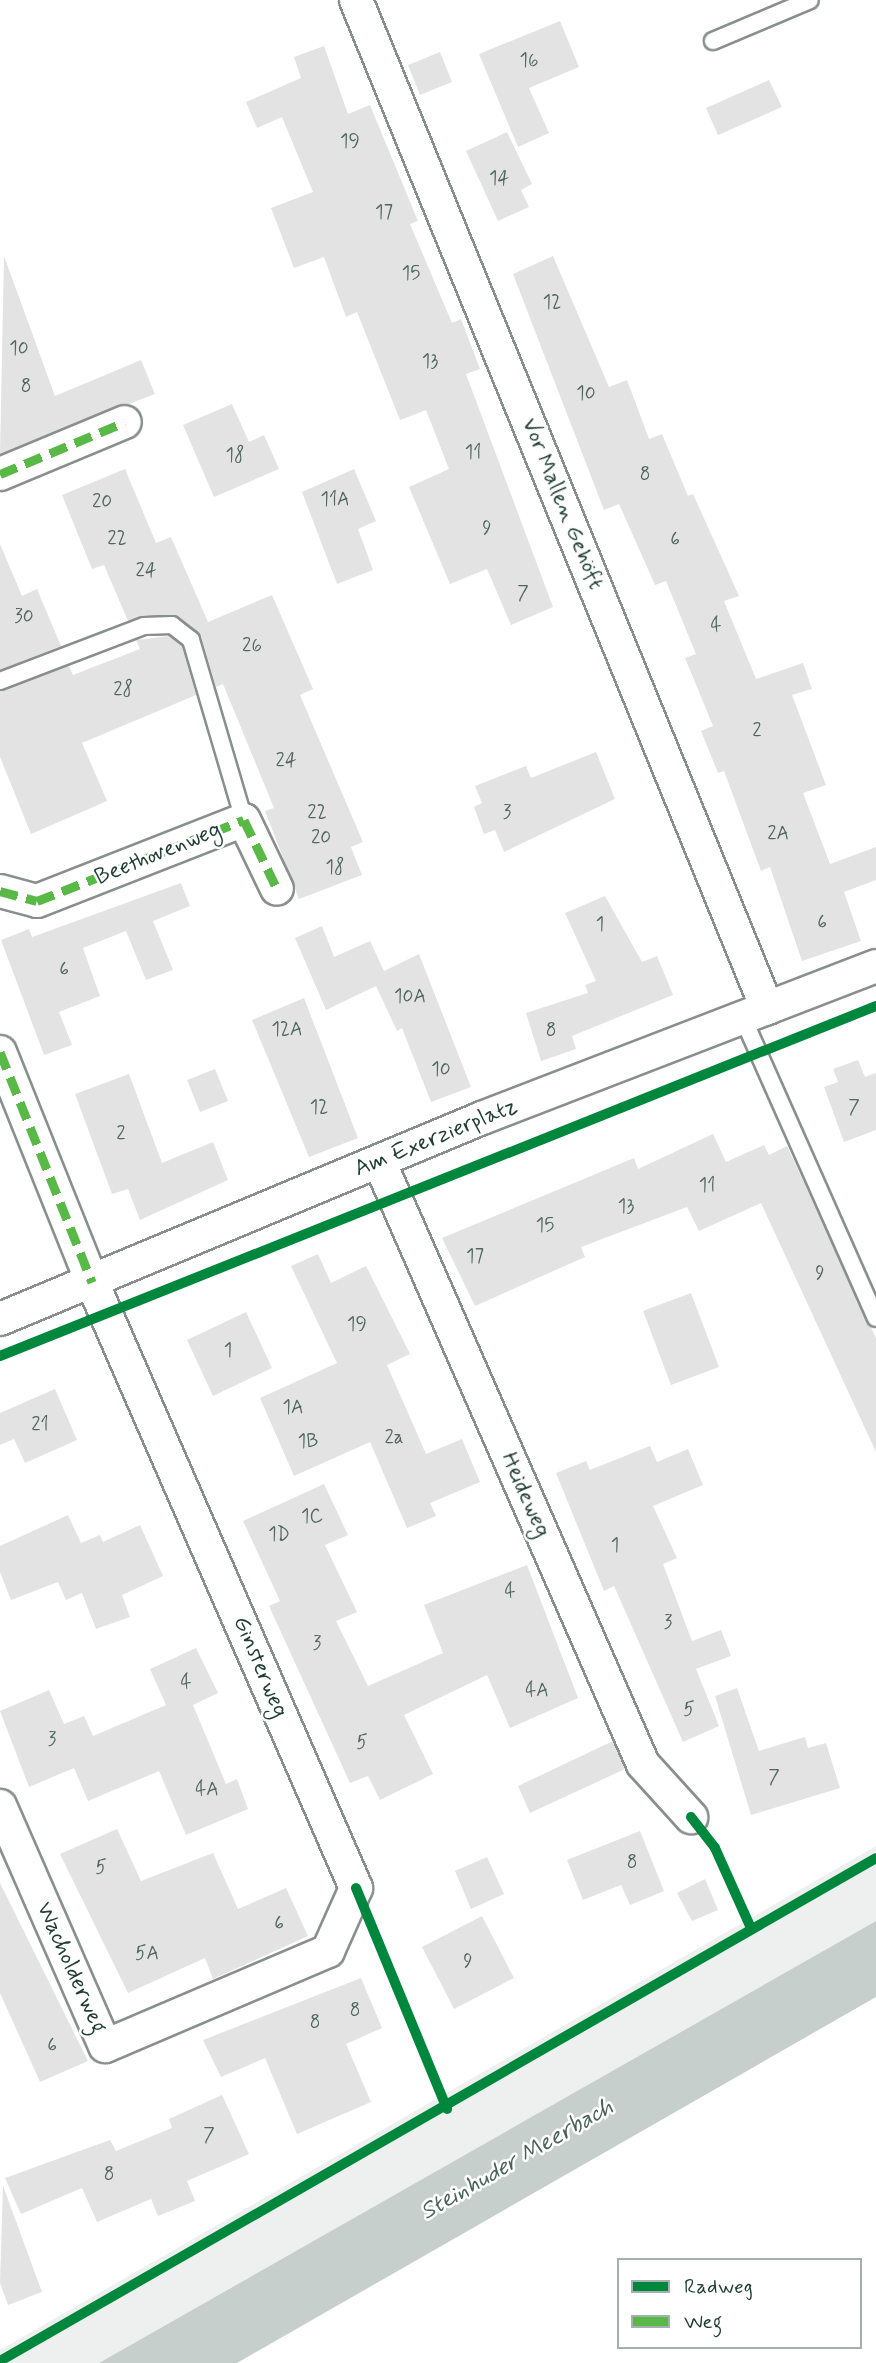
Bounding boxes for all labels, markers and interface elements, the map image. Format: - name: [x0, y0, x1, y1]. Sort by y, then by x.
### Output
- house number: 16: [520, 50, 538, 72]
- house number: 19: [340, 131, 360, 153]
- house number: 14: [489, 168, 509, 190]
- house number: 17: [375, 202, 393, 224]
- house number: 15: [402, 263, 420, 285]
- house number: 12: [543, 292, 561, 314]
- house number: 10: [9, 338, 29, 360]
- house number: 13: [422, 351, 438, 373]
- house number: 8: [21, 376, 31, 398]
- house number: 10: [576, 383, 596, 405]
- street label: Vor Mallen Gehöft: [516, 417, 608, 591]
- house number: 11: [465, 442, 481, 464]
- house number: 18: [226, 445, 244, 467]
- house number: 8: [640, 464, 650, 486]
- house number: 11A: [320, 489, 350, 511]
- house number: 20: [92, 491, 112, 513]
- house number: 9: [482, 518, 492, 540]
- house number: 22: [107, 528, 127, 550]
- house number: 6: [670, 529, 680, 551]
- house number: 24: [136, 560, 156, 582]
- house number: 7: [517, 583, 529, 605]
- house number: 30: [14, 606, 34, 628]
- house number: 4: [710, 615, 722, 637]
- house number: 26: [242, 635, 262, 657]
- house number: 28: [113, 679, 133, 701]
- house number: 2: [752, 720, 762, 742]
- house number: 24: [276, 750, 296, 772]
- house number: 22: [307, 802, 327, 824]
- house number: 3: [503, 802, 511, 824]
- street label: Beethovenweg: [91, 816, 225, 892]
- house number: 2A: [767, 823, 789, 845]
- house number: 20: [311, 827, 331, 849]
- house number: 18: [326, 857, 344, 879]
- house number: 6: [817, 912, 827, 934]
- house number: 1: [596, 914, 604, 936]
- house number: 6: [59, 959, 69, 981]
- house number: 10A: [394, 986, 426, 1008]
- house number: 12A: [272, 1019, 302, 1041]
- house number: 8: [546, 1020, 556, 1042]
- house number: 10: [431, 1059, 451, 1081]
- street label: Am Exerzierplatz: [350, 1093, 522, 1183]
- house number: 12: [310, 1097, 328, 1119]
- house number: 7: [848, 1097, 860, 1119]
- house number: 2: [116, 1123, 126, 1145]
- house number: 11: [699, 1175, 715, 1197]
- house number: 13: [618, 1196, 634, 1218]
- house number: 15: [536, 1215, 554, 1237]
- house number: 17: [466, 1246, 484, 1268]
- house number: 9: [815, 1263, 825, 1285]
- house number: 19: [347, 1314, 367, 1336]
- house number: 1: [224, 1340, 232, 1362]
- house number: 1A: [283, 1397, 303, 1419]
- house number: 21: [31, 1414, 49, 1436]
- house number: 2a: [384, 1427, 404, 1449]
- house number: 1B: [298, 1431, 318, 1453]
- street label: Heideweg: [494, 1448, 556, 1542]
- house number: 1C: [301, 1506, 323, 1528]
- house number: 1D: [268, 1524, 290, 1546]
- house number: 1: [611, 1535, 619, 1557]
- house number: 4: [504, 1581, 516, 1603]
- street label: Ginsterweg: [226, 1612, 294, 1722]
- house number: 3: [664, 1612, 672, 1634]
- house number: 3: [313, 1633, 321, 1655]
- house number: 4: [180, 1672, 192, 1694]
- house number: 4A: [525, 1680, 549, 1702]
- house number: 5: [683, 1699, 695, 1721]
- house number: 3: [48, 1729, 56, 1751]
- house number: 5: [356, 1732, 368, 1754]
- house number: 7: [768, 1767, 780, 1789]
- house number: 4A: [195, 1779, 219, 1801]
- house number: 8: [627, 1852, 637, 1874]
- house number: 5: [95, 1857, 107, 1879]
- street label: Wacholderweg: [30, 1898, 112, 2038]
- house number: 6: [274, 1913, 284, 1935]
- house number: 5A: [135, 1943, 159, 1965]
- house number: 9: [463, 1951, 473, 1973]
- house number: 8: [350, 2000, 360, 2022]
- house number: 8: [310, 2012, 320, 2034]
- house number: 6: [47, 2035, 57, 2057]
- water label: Steinhuder Meerbach: [415, 2093, 619, 2227]
- house number: 7: [203, 2125, 215, 2147]
- house number: 8: [104, 2164, 114, 2186]
- legend: [617, 2258, 862, 2349]
- text: Radweg: [684, 2273, 753, 2301]
- text: Weg: [684, 2308, 722, 2336]

